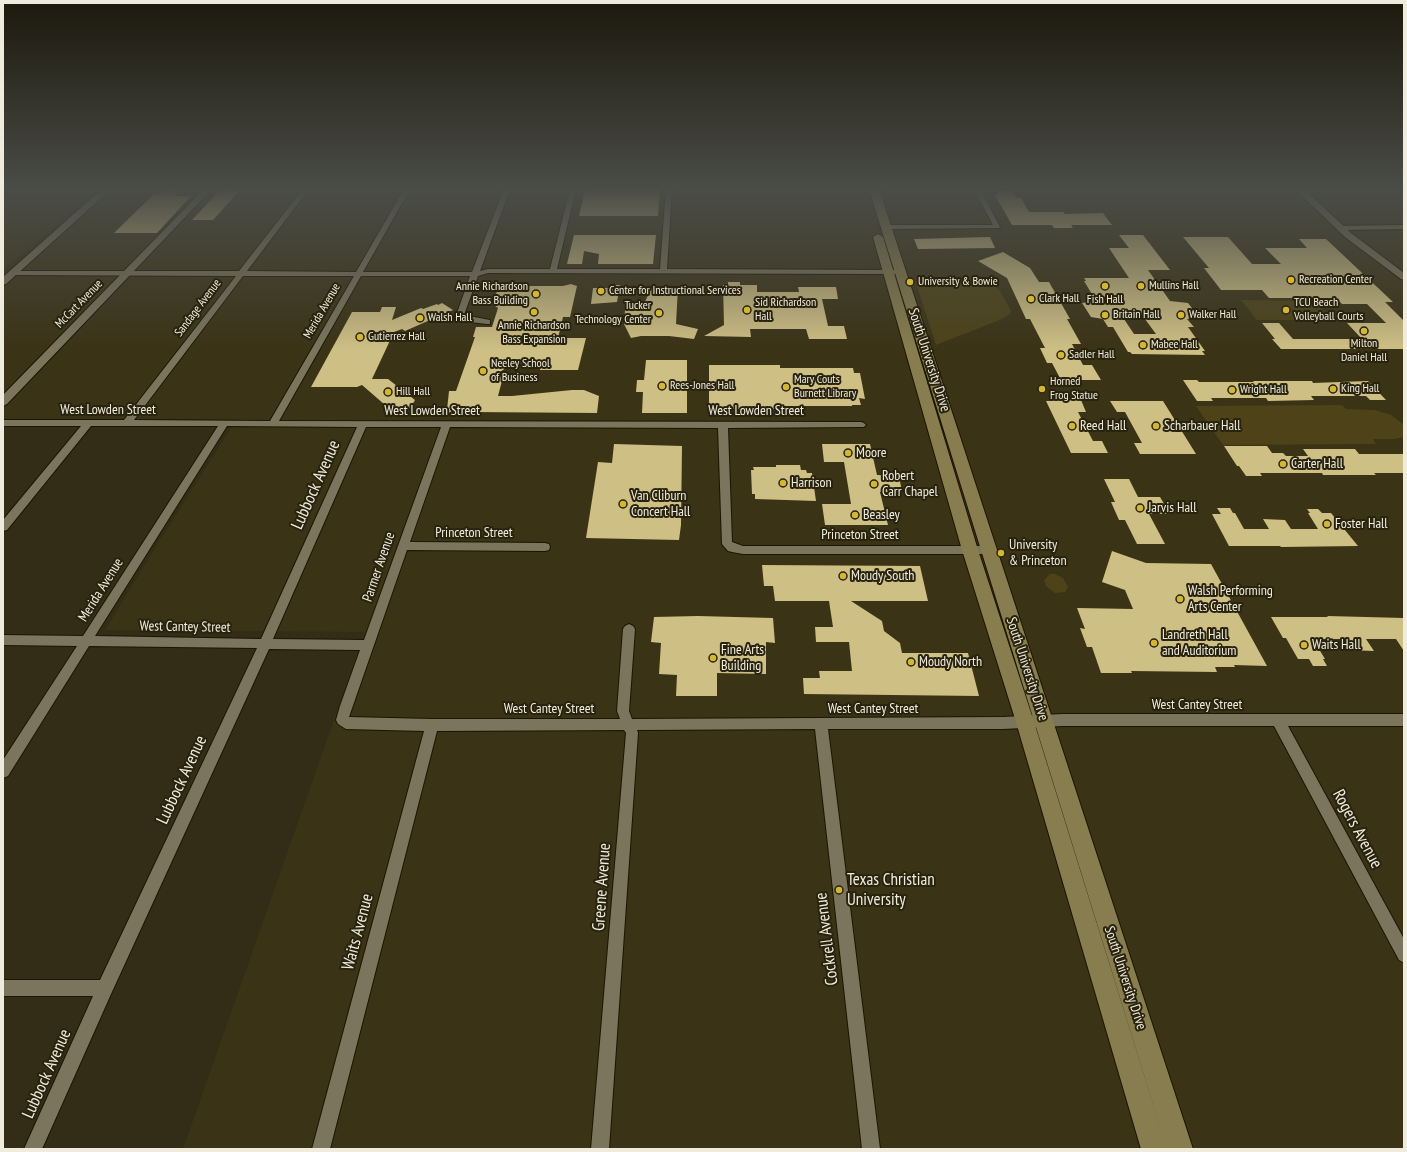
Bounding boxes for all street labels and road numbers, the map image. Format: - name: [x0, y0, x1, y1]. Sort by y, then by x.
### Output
- street label: Sandage Avenue: [172, 276, 224, 340]
- street label: McCart Avenue: [52, 277, 106, 331]
- street label: Merida Avenue: [300, 281, 344, 341]
- street label: South University Drive: [904, 306, 954, 414]
- street label: West Lowden Street: [60, 402, 156, 418]
- street label: West Lowden Street: [384, 403, 480, 419]
- street label: West Lowden Street: [708, 403, 804, 419]
- street label: Lubbock Avenue: [287, 437, 345, 533]
- street label: Princeton Street: [435, 525, 513, 541]
- street label: Princeton Street: [821, 527, 899, 543]
- street label: Parmer Avenue: [359, 530, 399, 604]
- street label: Merida Avenue: [75, 555, 127, 625]
- street label: South University Drive: [1002, 615, 1052, 723]
- street label: West Cantey Street: [140, 618, 230, 636]
- street label: West Cantey Street: [1152, 697, 1242, 713]
- street label: West Cantey Street: [504, 701, 594, 717]
- street label: West Cantey Street: [828, 701, 918, 717]
- street label: Lubbock Avenue: [153, 732, 211, 828]
- street label: Rogers Avenue: [1328, 786, 1386, 872]
- street label: Greene Avenue: [589, 842, 615, 932]
- street label: Cockrell Avenue: [811, 891, 843, 987]
- street label: Waits Avenue: [338, 892, 378, 972]
- street label: South University Drive: [1100, 924, 1150, 1032]
- street label: Lubbock Avenue: [18, 1026, 76, 1122]

